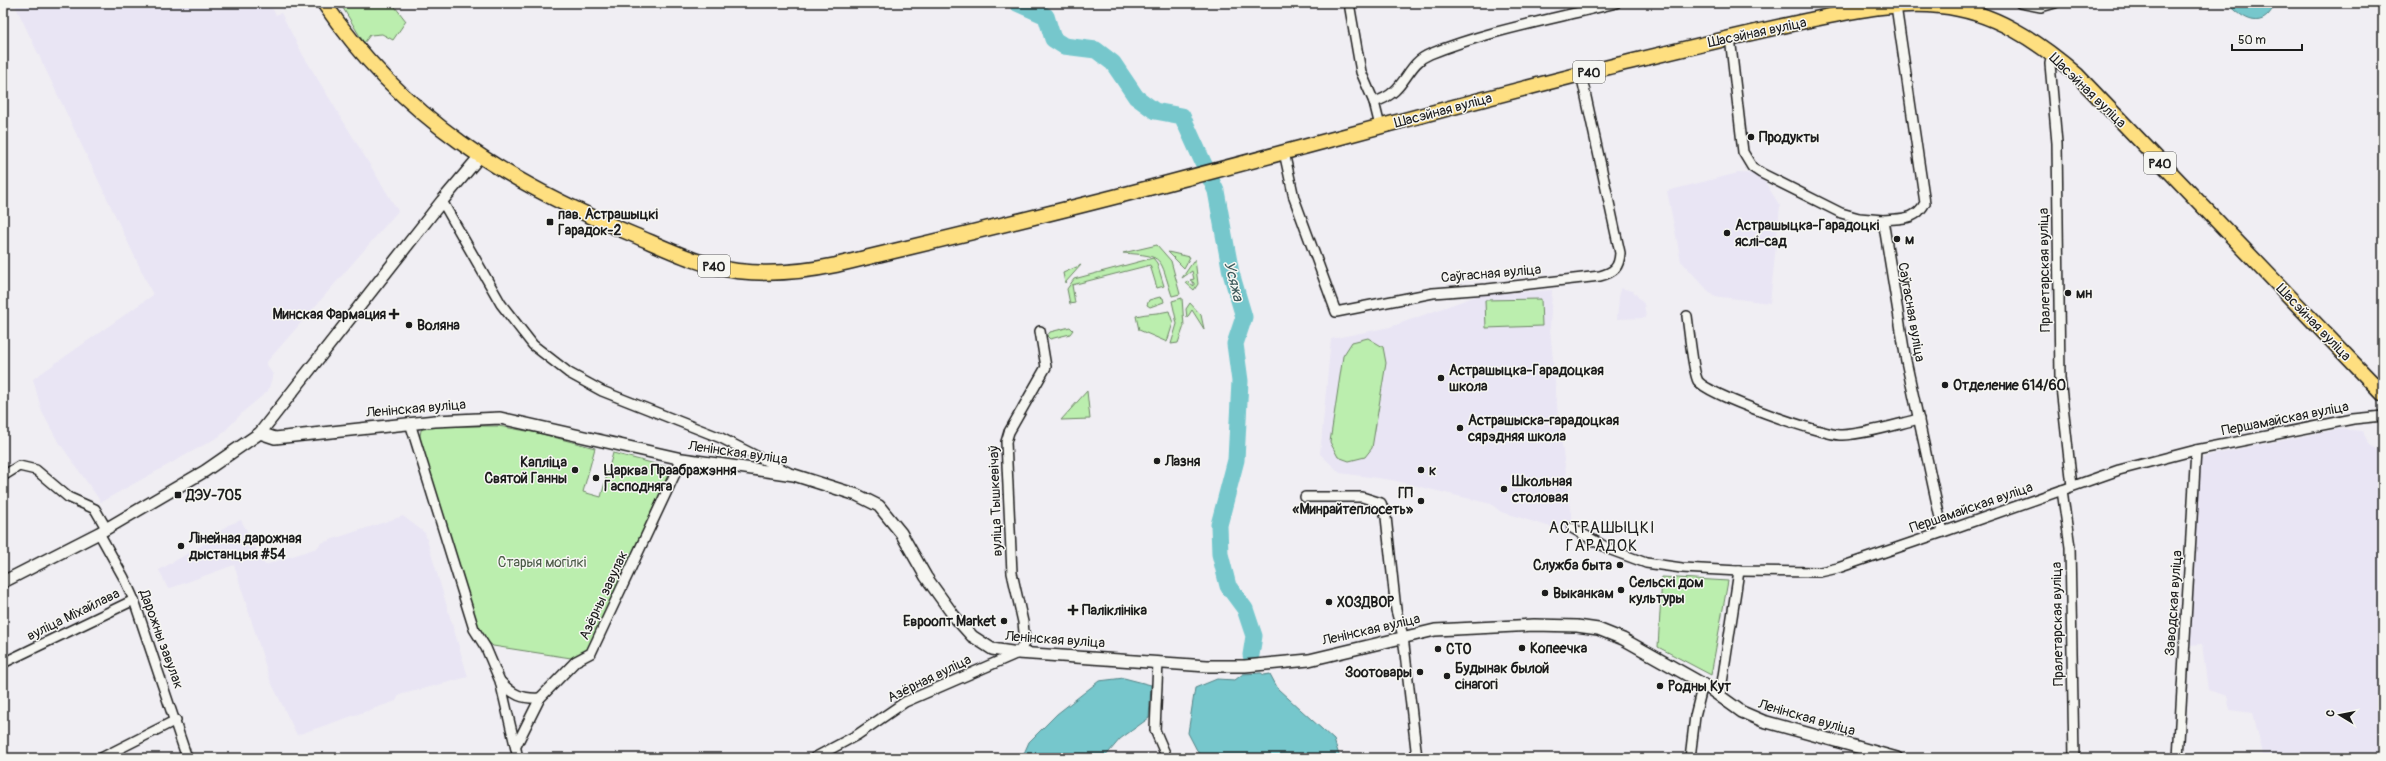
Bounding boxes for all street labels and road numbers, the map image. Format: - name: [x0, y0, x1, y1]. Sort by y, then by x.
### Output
- street label: Шасэйная вуліца: [1706, 14, 1808, 51]
- street label: Шасэйная вуліца: [2046, 49, 2130, 131]
- road number: Р40: [1573, 61, 1605, 83]
- street label: Шасэйная вуліца: [1392, 89, 1494, 132]
- road number: Р40: [2144, 152, 2176, 174]
- street label: Пралетарская вуліца: [2035, 208, 2054, 332]
- road number: Р40: [698, 255, 730, 277]
- street label: Саўгасная вуліца: [1440, 261, 1542, 286]
- street label: Саўгасная вуліца: [1894, 261, 1929, 363]
- street label: Шасэйная вуліца: [2273, 280, 2355, 364]
- street label: Ленінская вуліца: [364, 396, 467, 421]
- street label: Першамайская вуліца: [2220, 398, 2350, 439]
- street label: Ленінская вуліца: [686, 437, 789, 468]
- street label: вуліца Тышкевічаў: [985, 445, 1006, 557]
- street label: Першамайская вуліца: [1907, 478, 2035, 537]
- street label: Азёрны завулак: [575, 548, 631, 642]
- street label: Заводская вуліца: [2161, 549, 2186, 657]
- street label: Пралетарская вуліца: [2048, 562, 2067, 686]
- street label: вуліца Міхайлава: [24, 585, 122, 644]
- street label: Дарожны завулак: [135, 586, 187, 691]
- street label: Ленінская вуліца: [1319, 610, 1422, 649]
- street label: Ленінская вуліца: [1003, 627, 1106, 651]
- street label: Азёрная вуліца: [885, 651, 974, 706]
- street label: Ленінская вуліца: [1755, 695, 1857, 739]

